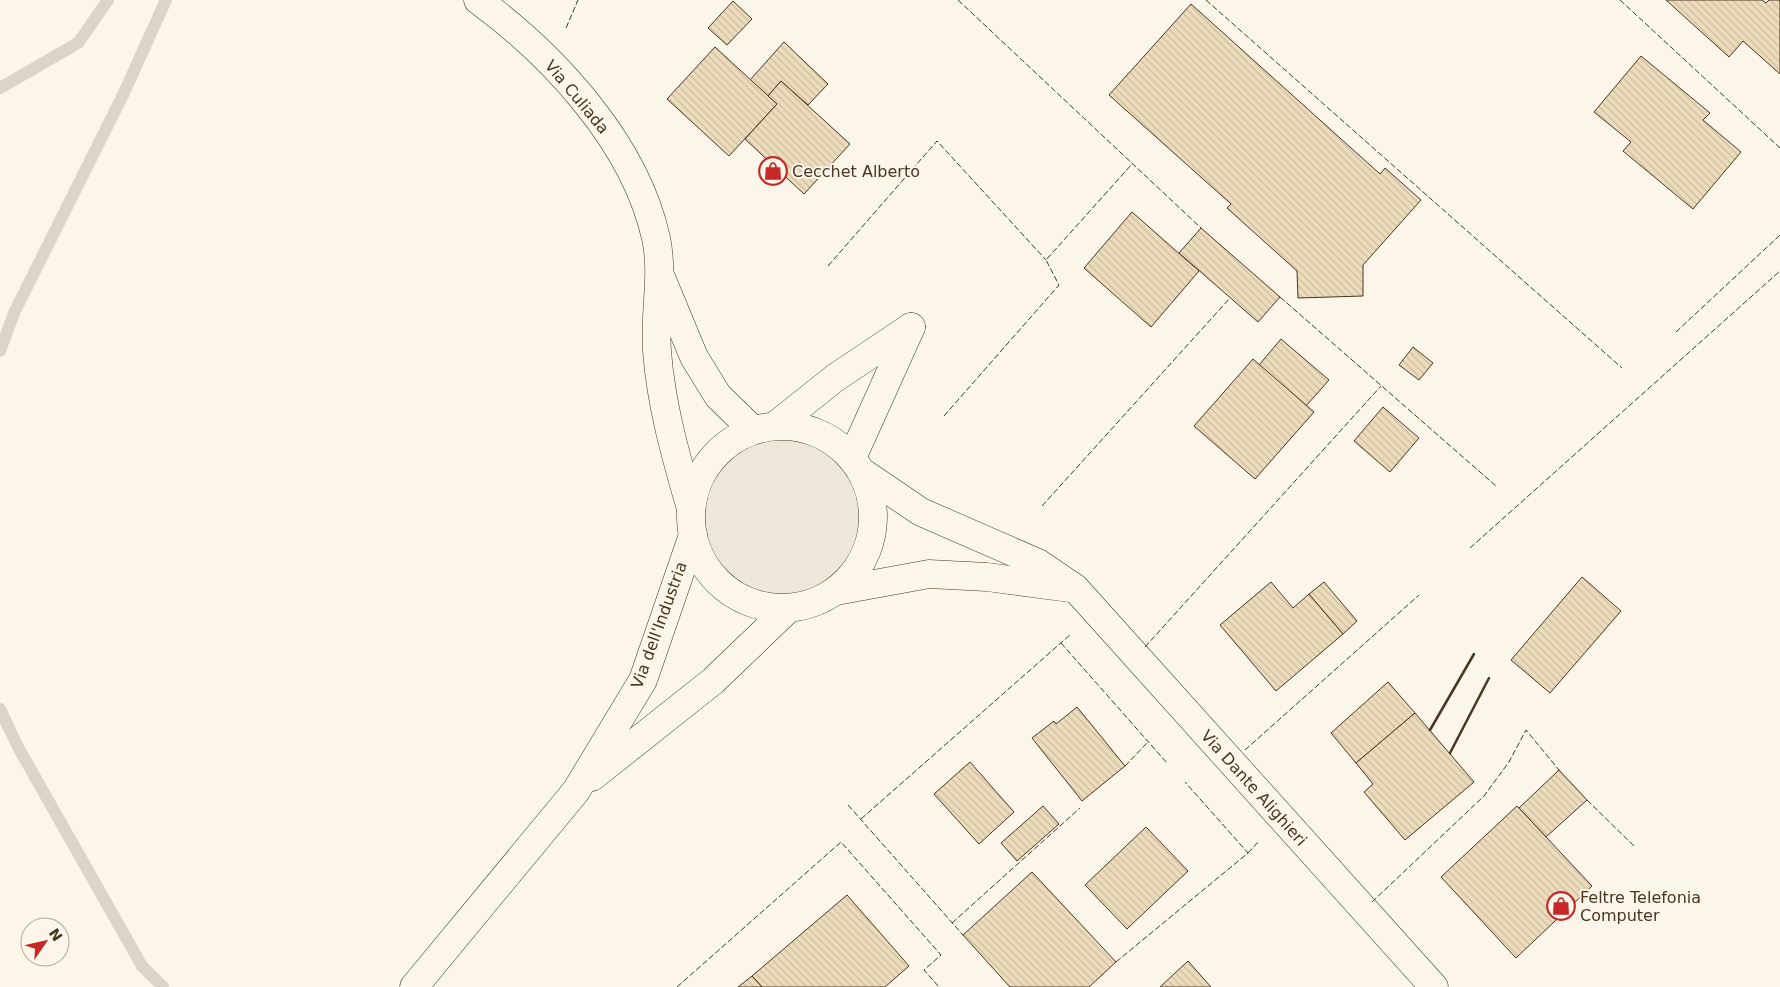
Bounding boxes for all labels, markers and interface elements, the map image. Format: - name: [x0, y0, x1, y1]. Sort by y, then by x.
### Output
- street label: Via Culiada: [541, 56, 613, 138]
- shop icon: Cecchet Alberto: [758, 156, 788, 186]
- place label: Cecchet Alberto: [792, 162, 920, 181]
- street label: Via dell'Industria: [627, 559, 691, 691]
- street label: Via Dante Alighieri: [1197, 726, 1311, 850]
- place label: Feltre Telefonia Computer: [1580, 888, 1701, 925]
- shop icon: Feltre Telefonia Computer: [1546, 891, 1576, 921]
- north arrow: [20, 917, 70, 967]
- text: N: [46, 925, 66, 944]

